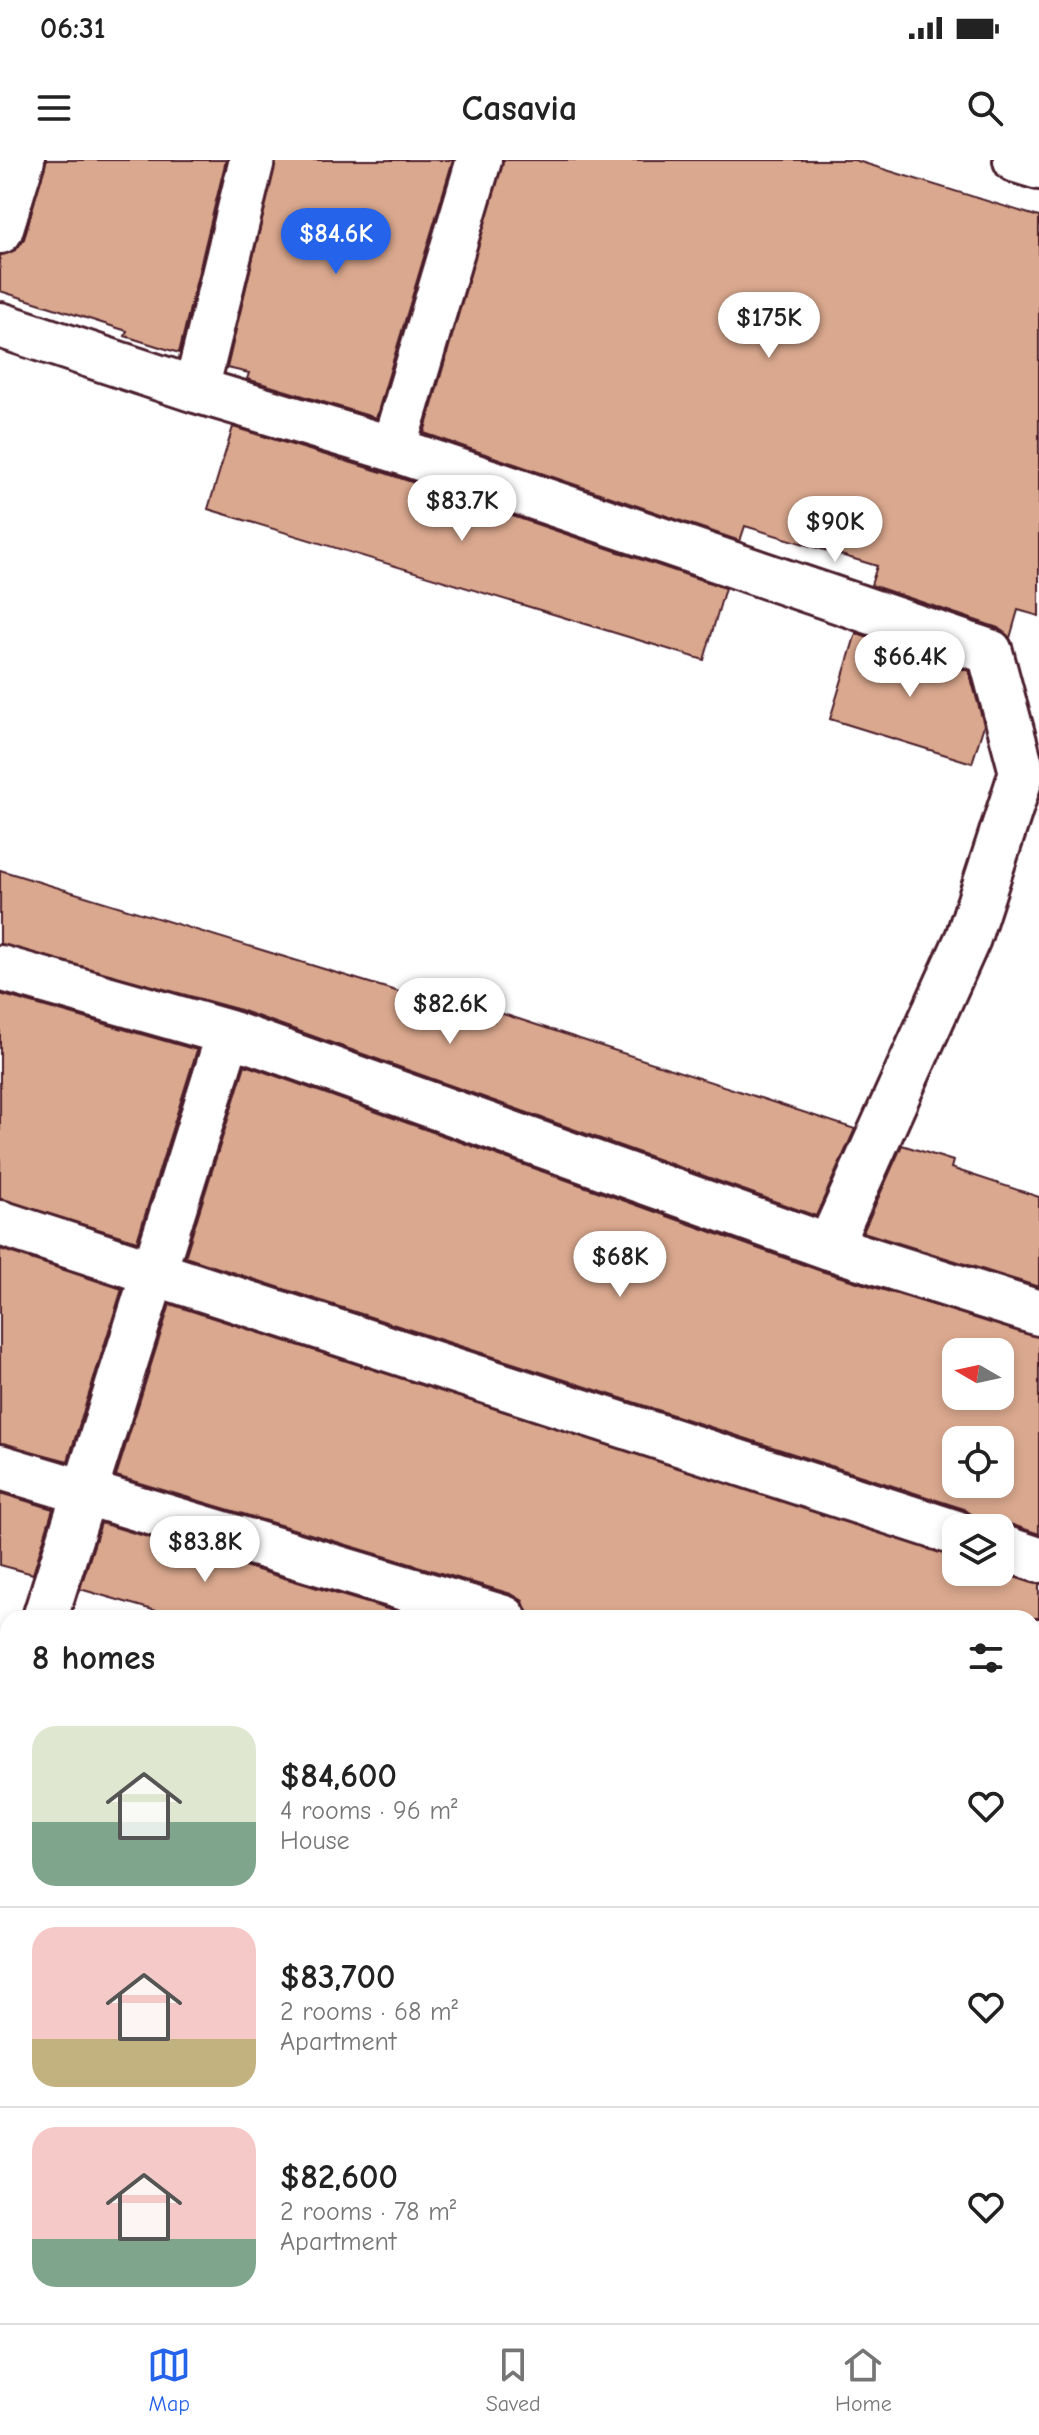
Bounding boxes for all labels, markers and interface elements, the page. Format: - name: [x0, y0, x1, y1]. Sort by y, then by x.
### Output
- text: 06:31: [40, 11, 106, 46]
- icon: menu: [32, 86, 76, 130]
- icon: search: [963, 86, 1007, 130]
- text: Casavia: [462, 88, 577, 129]
- pin: $84.6K: [271, 208, 401, 276]
- text: $84.6K: [299, 219, 373, 249]
- pin: $175K: [713, 292, 825, 360]
- text: $175K: [736, 303, 802, 333]
- pin: $83.7K: [397, 475, 527, 543]
- text: $83.7K: [426, 486, 498, 516]
- pin: $90K: [788, 496, 882, 564]
- text: $90K: [806, 507, 864, 537]
- pin: $66.4K: [845, 631, 975, 699]
- text: $66.4K: [873, 642, 947, 672]
- pin: $82.6K: [385, 978, 515, 1046]
- text: $82.6K: [413, 989, 487, 1019]
- pin: $68K: [573, 1231, 667, 1299]
- text: $68K: [591, 1242, 649, 1272]
- north arrow: [942, 1338, 1014, 1410]
- map controls: [942, 1338, 1014, 1586]
- button: locate: [942, 1426, 1014, 1498]
- button: layers: [942, 1514, 1014, 1586]
- pin: $83.8K: [140, 1516, 270, 1584]
- text: $83.8K: [168, 1527, 242, 1557]
- icon: filters: [964, 1636, 1008, 1680]
- text: 8 homes: [32, 1638, 155, 1678]
- text: $84,600: [280, 1756, 397, 1796]
- icon: home: [96, 1758, 192, 1854]
- icon: heart: [964, 1784, 1008, 1828]
- text: 4 rooms · 96 m²: [280, 1796, 457, 1826]
- text: House: [280, 1826, 350, 1856]
- text: $83,700: [280, 1957, 395, 1997]
- icon: home: [96, 1959, 192, 2055]
- icon: heart: [964, 1985, 1008, 2029]
- text: 2 rooms · 68 m²: [280, 1997, 458, 2027]
- text: Apartment: [280, 2027, 396, 2057]
- text: $82,600: [280, 2157, 398, 2197]
- icon: home: [96, 2159, 192, 2255]
- icon: heart: [964, 2185, 1008, 2229]
- text: 2 rooms · 78 m²: [280, 2197, 456, 2227]
- text: Apartment: [280, 2227, 396, 2257]
- tab: Map: [147, 2343, 191, 2417]
- tab: Saved: [486, 2343, 541, 2417]
- tab: Home: [835, 2343, 892, 2417]

